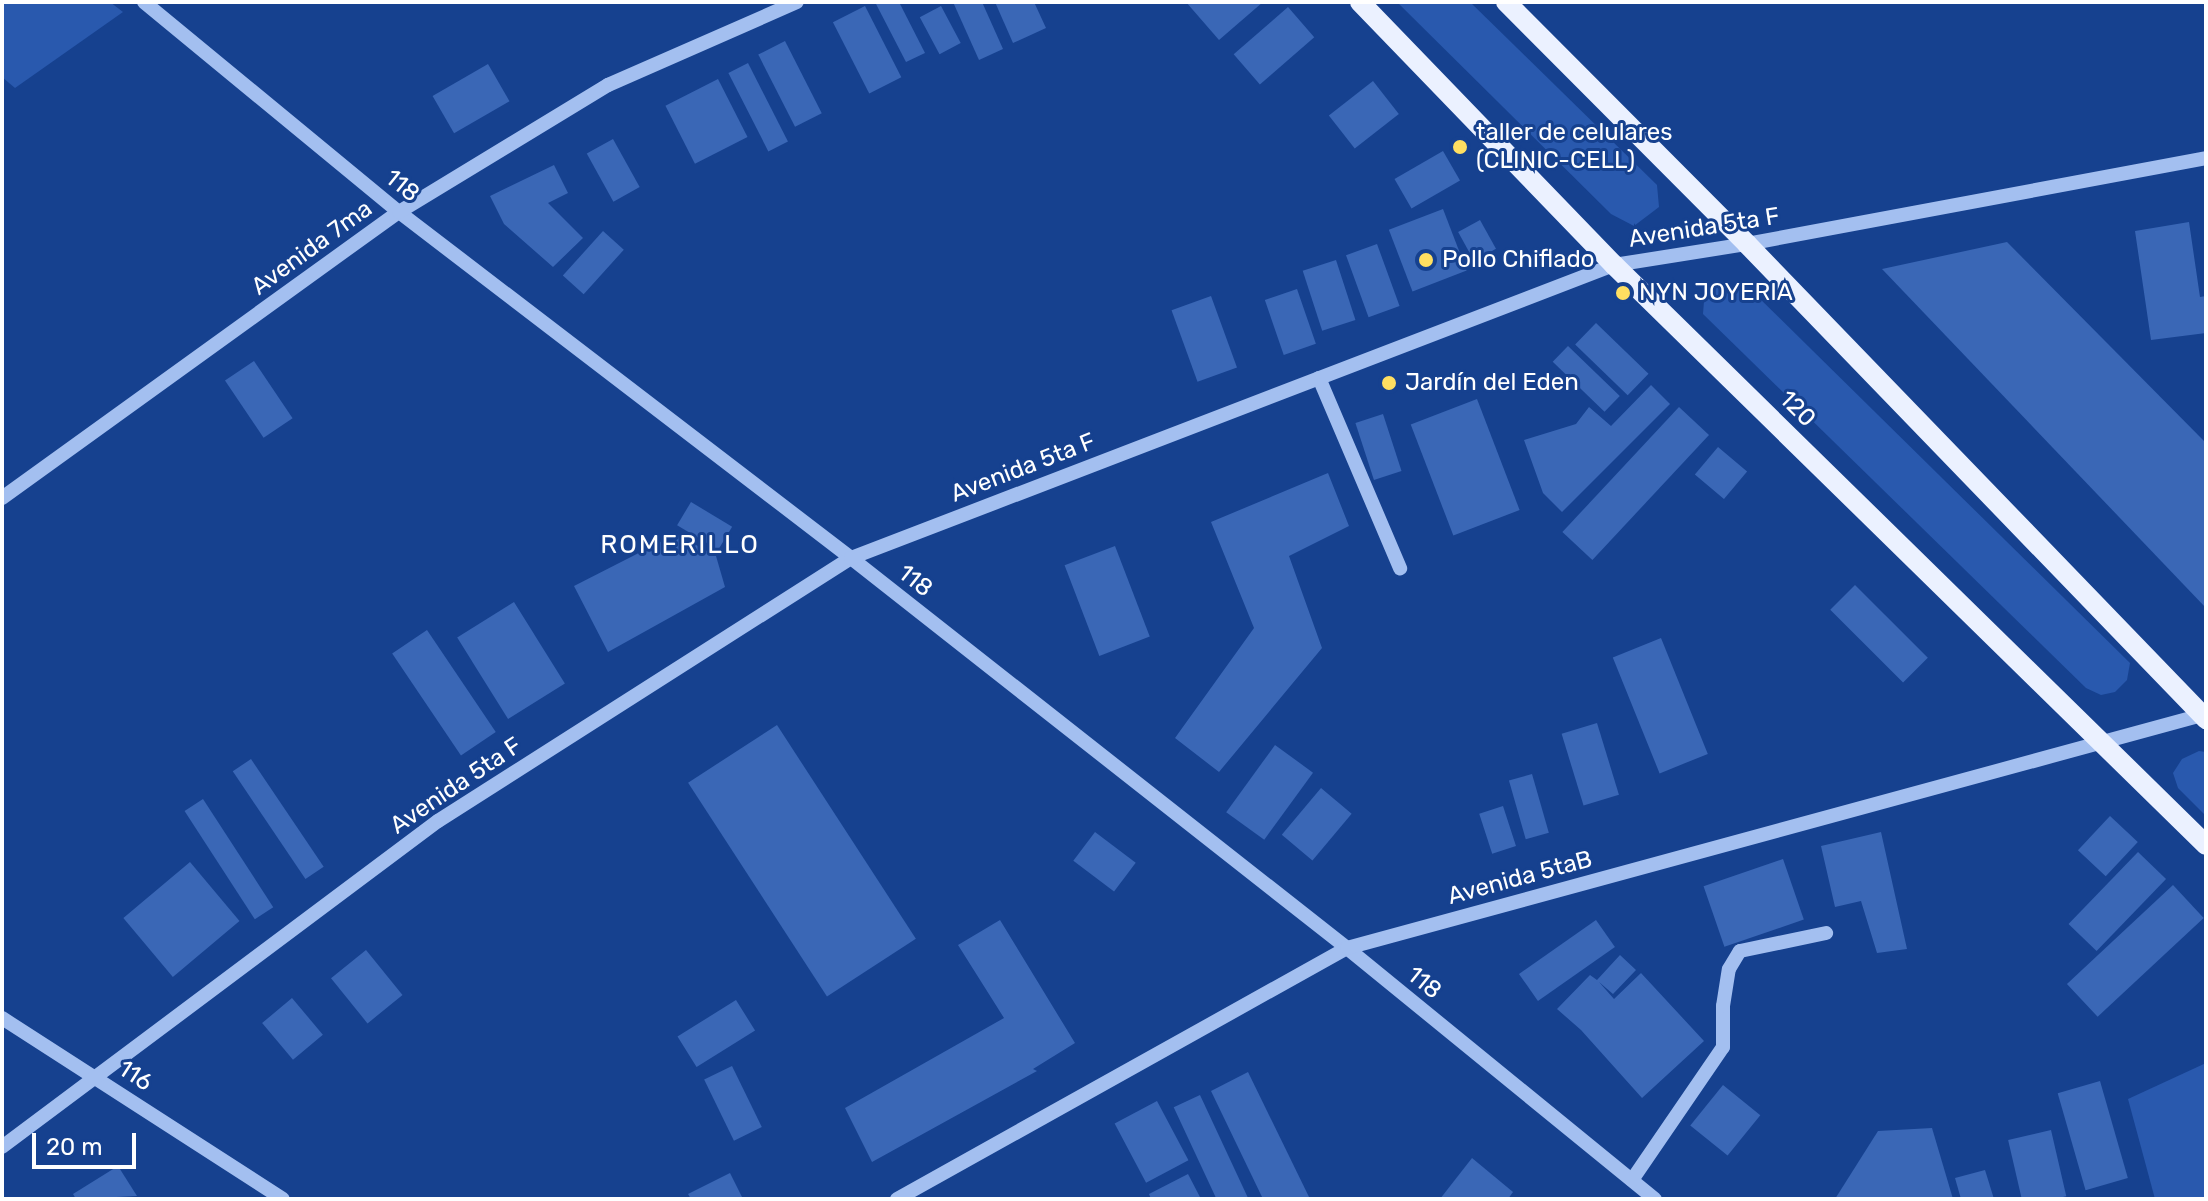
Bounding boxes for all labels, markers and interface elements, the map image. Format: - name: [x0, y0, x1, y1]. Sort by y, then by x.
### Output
- place label: taller de celulares (CLINIC-CELL): [1476, 119, 1673, 175]
- marker: taller de celulares (CLINIC-CELL): [1451, 138, 1469, 156]
- street label: 118: [379, 164, 425, 208]
- street label: Avenida 7ma: [246, 195, 378, 301]
- street label: Avenida 5ta F: [1627, 202, 1781, 254]
- place label: Pollo Chiflado: [1442, 246, 1594, 274]
- marker: Pollo Chiflado: [1417, 251, 1435, 269]
- place label: NYN JOYERIA: [1639, 279, 1793, 307]
- marker: NYN JOYERIA: [1614, 284, 1632, 302]
- place label: Jardín del Eden: [1405, 369, 1579, 397]
- marker: Jardín del Eden: [1380, 374, 1398, 392]
- street label: 120: [1773, 385, 1821, 433]
- street label: Avenida 5ta F: [947, 427, 1099, 509]
- district label: ROMERILLO: [600, 529, 760, 561]
- street label: 118: [892, 559, 938, 603]
- street label: Avenida 5ta F: [385, 732, 527, 840]
- street label: Avenida 5taB: [1445, 845, 1595, 911]
- street label: 118: [1401, 961, 1447, 1005]
- street label: 116: [112, 1054, 158, 1098]
- scale bar: [36, 1117, 140, 1167]
- text: 20 m: [46, 1133, 103, 1161]

